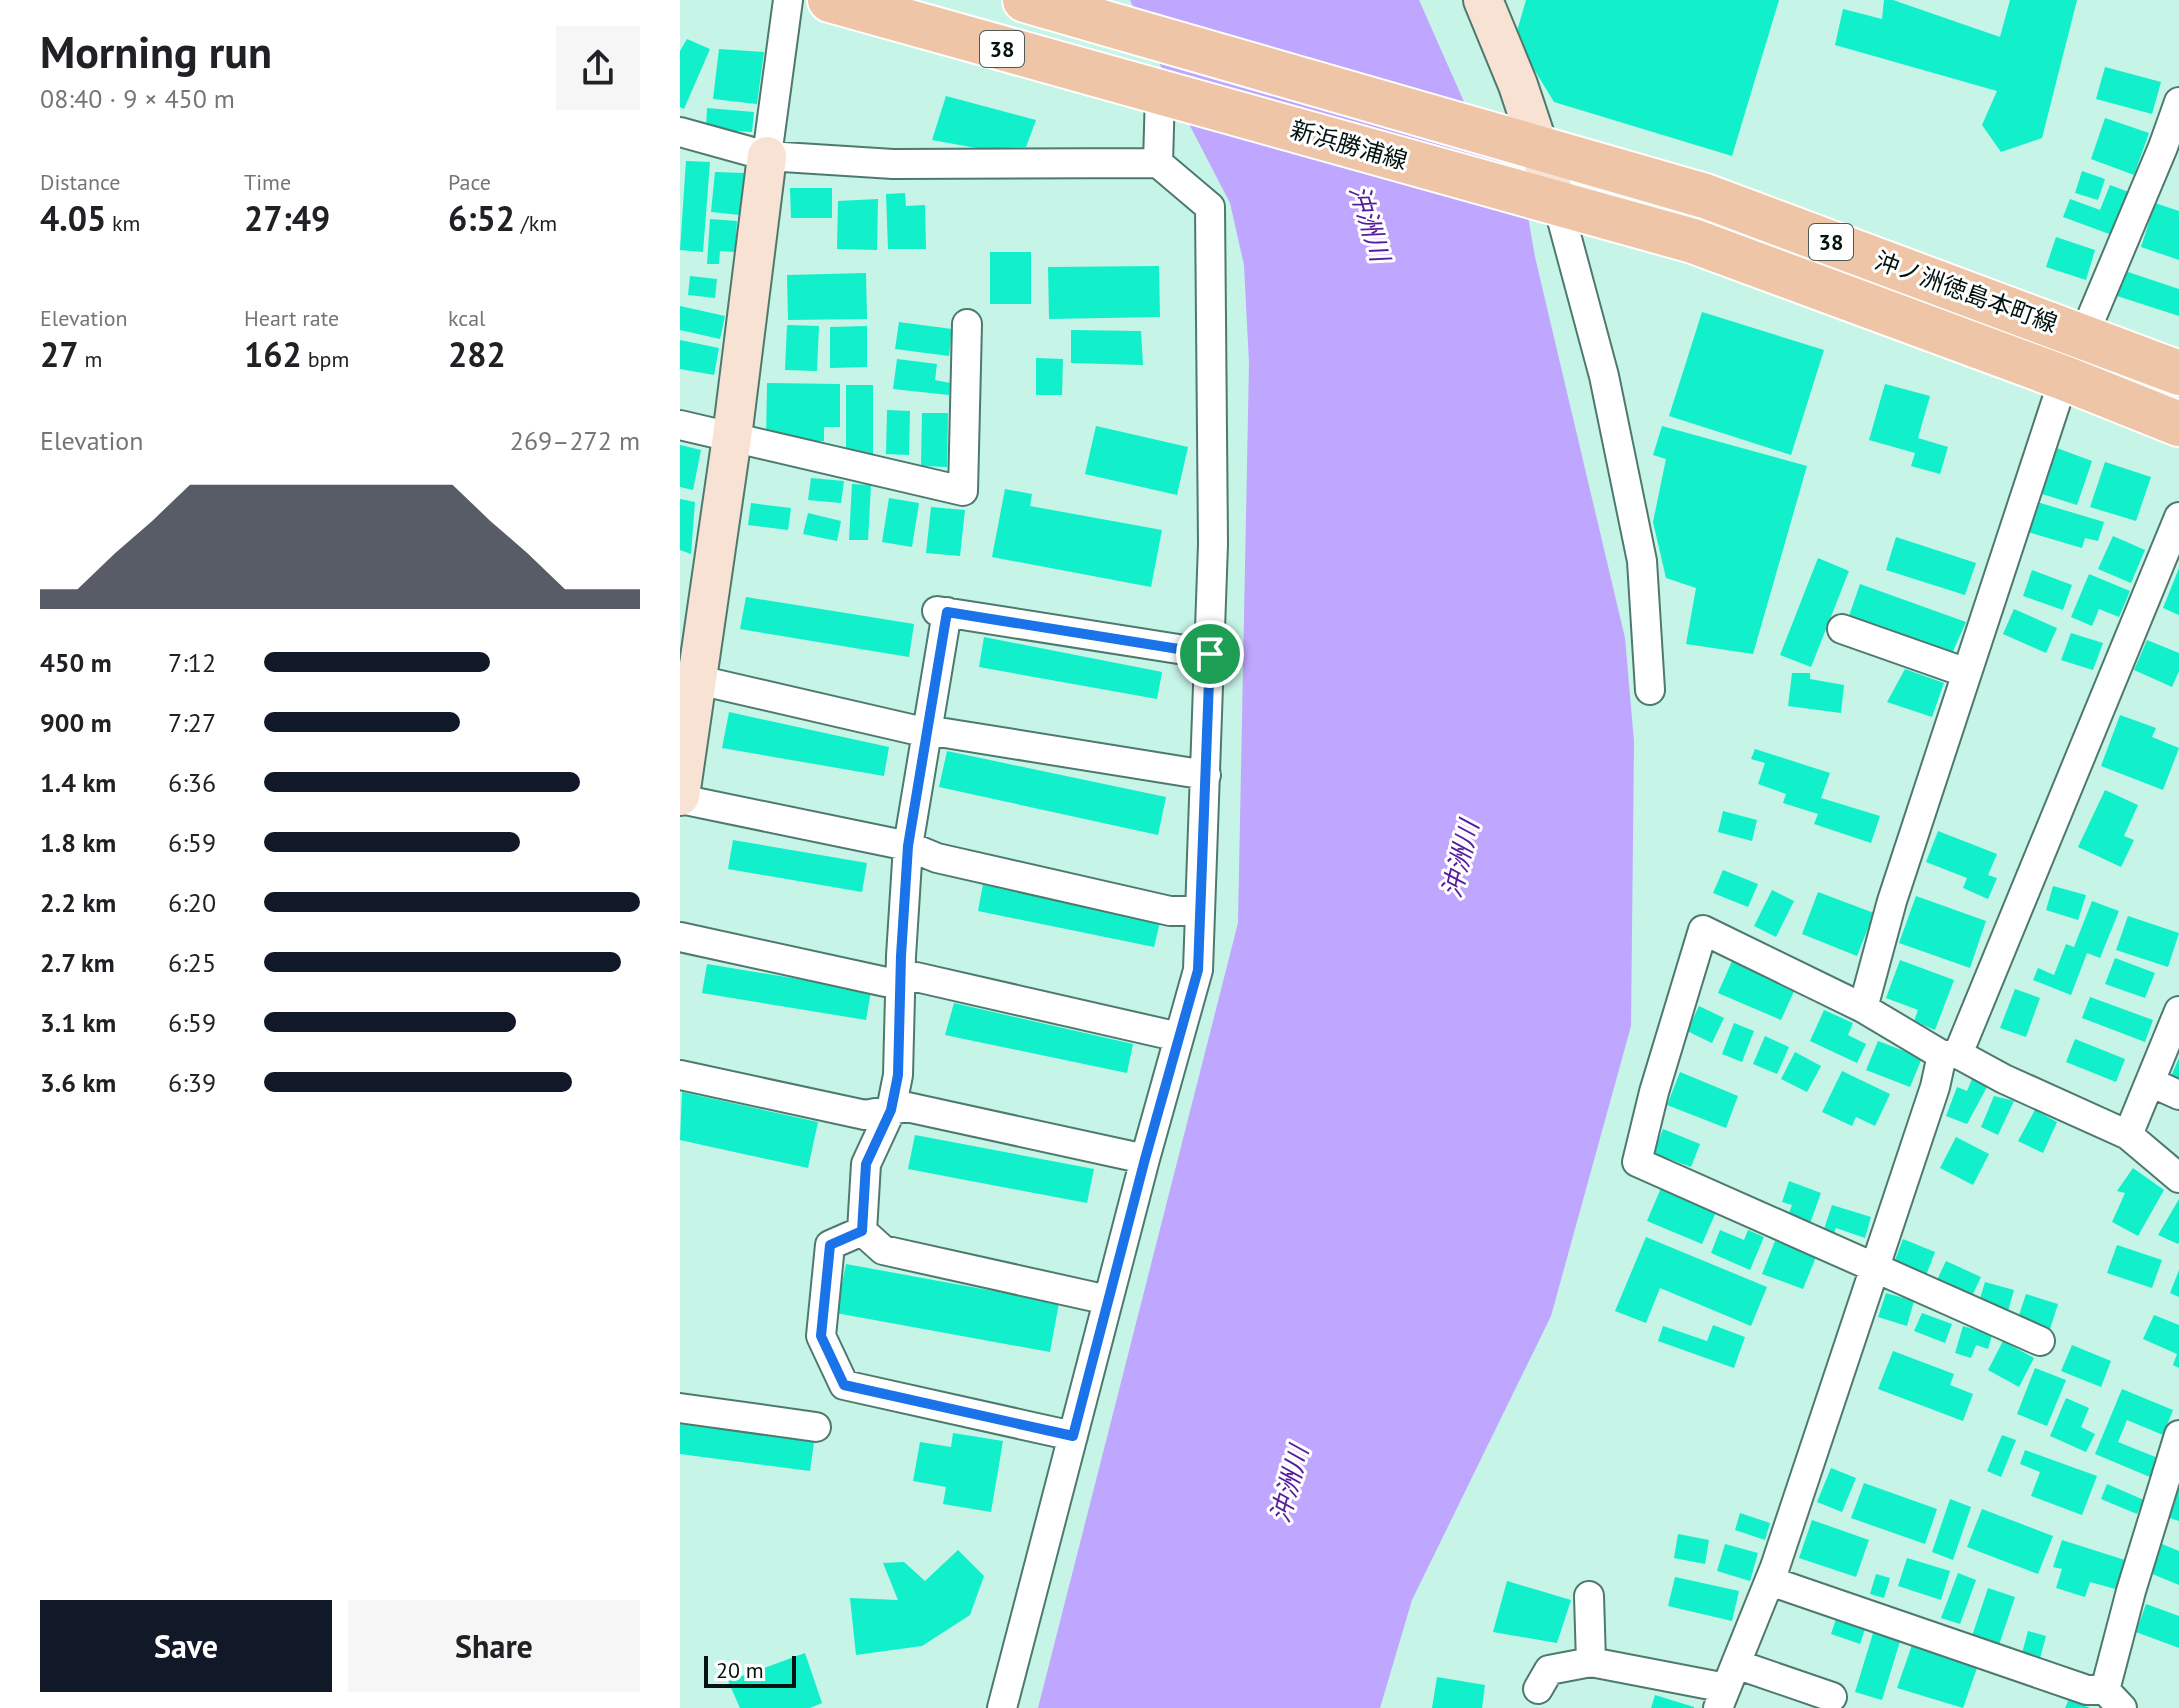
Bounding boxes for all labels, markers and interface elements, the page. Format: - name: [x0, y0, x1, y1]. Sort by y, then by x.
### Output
- text: Morning run: [40, 23, 272, 80]
- button: share: [556, 26, 640, 110]
- road number: 38: [980, 31, 1024, 67]
- text: 08:40 · 9 × 450 m: [40, 82, 235, 115]
- street label: 新浜勝浦線: [1287, 114, 1411, 176]
- text: Distance: [40, 168, 121, 196]
- text: Time: [244, 168, 291, 196]
- text: Pace: [448, 168, 491, 196]
- water label: 沖洲川: [1343, 181, 1398, 268]
- text: 4.05: [40, 196, 106, 240]
- text: 27:49: [244, 196, 330, 240]
- text: 6:52: [448, 196, 515, 240]
- text: km: [106, 209, 140, 237]
- text: /km: [515, 209, 557, 237]
- road number: 38: [1809, 224, 1853, 260]
- street label: 沖ノ洲徳島本町線: [1870, 245, 2062, 339]
- text: Elevation: [40, 304, 128, 332]
- text: Heart rate: [244, 304, 339, 332]
- text: kcal: [448, 304, 486, 332]
- text: 27: [40, 332, 79, 376]
- text: 162: [244, 332, 302, 376]
- text: 282: [448, 332, 506, 376]
- text: m: [79, 345, 102, 373]
- text: bpm: [302, 345, 349, 373]
- text: Elevation: [40, 424, 144, 457]
- text: 269–272 m: [510, 424, 640, 457]
- pin: [1176, 620, 1244, 688]
- icon: arrive: [1188, 632, 1232, 676]
- text: 450 m: [40, 646, 112, 679]
- text: 7:12: [168, 646, 216, 679]
- text: 900 m: [40, 706, 112, 739]
- text: 7:27: [168, 706, 216, 739]
- text: 1.4 km: [40, 766, 116, 799]
- text: 6:36: [168, 766, 216, 799]
- water label: 沖洲川: [1435, 814, 1486, 901]
- text: 1.8 km: [40, 826, 116, 859]
- text: 6:59: [168, 826, 216, 859]
- text: 2.2 km: [40, 886, 116, 919]
- text: 6:20: [168, 886, 216, 919]
- text: 2.7 km: [40, 946, 115, 979]
- text: 6:25: [168, 946, 216, 979]
- text: 3.1 km: [40, 1006, 116, 1039]
- text: 6:59: [168, 1006, 216, 1039]
- text: 3.6 km: [40, 1066, 116, 1099]
- text: 6:39: [168, 1066, 216, 1099]
- water label: 沖洲川: [1263, 1439, 1316, 1526]
- button: Save: [40, 1600, 332, 1692]
- button: Share: [348, 1600, 640, 1692]
- scale bar: [704, 1652, 796, 1688]
- text: 20 m: [716, 1656, 764, 1684]

